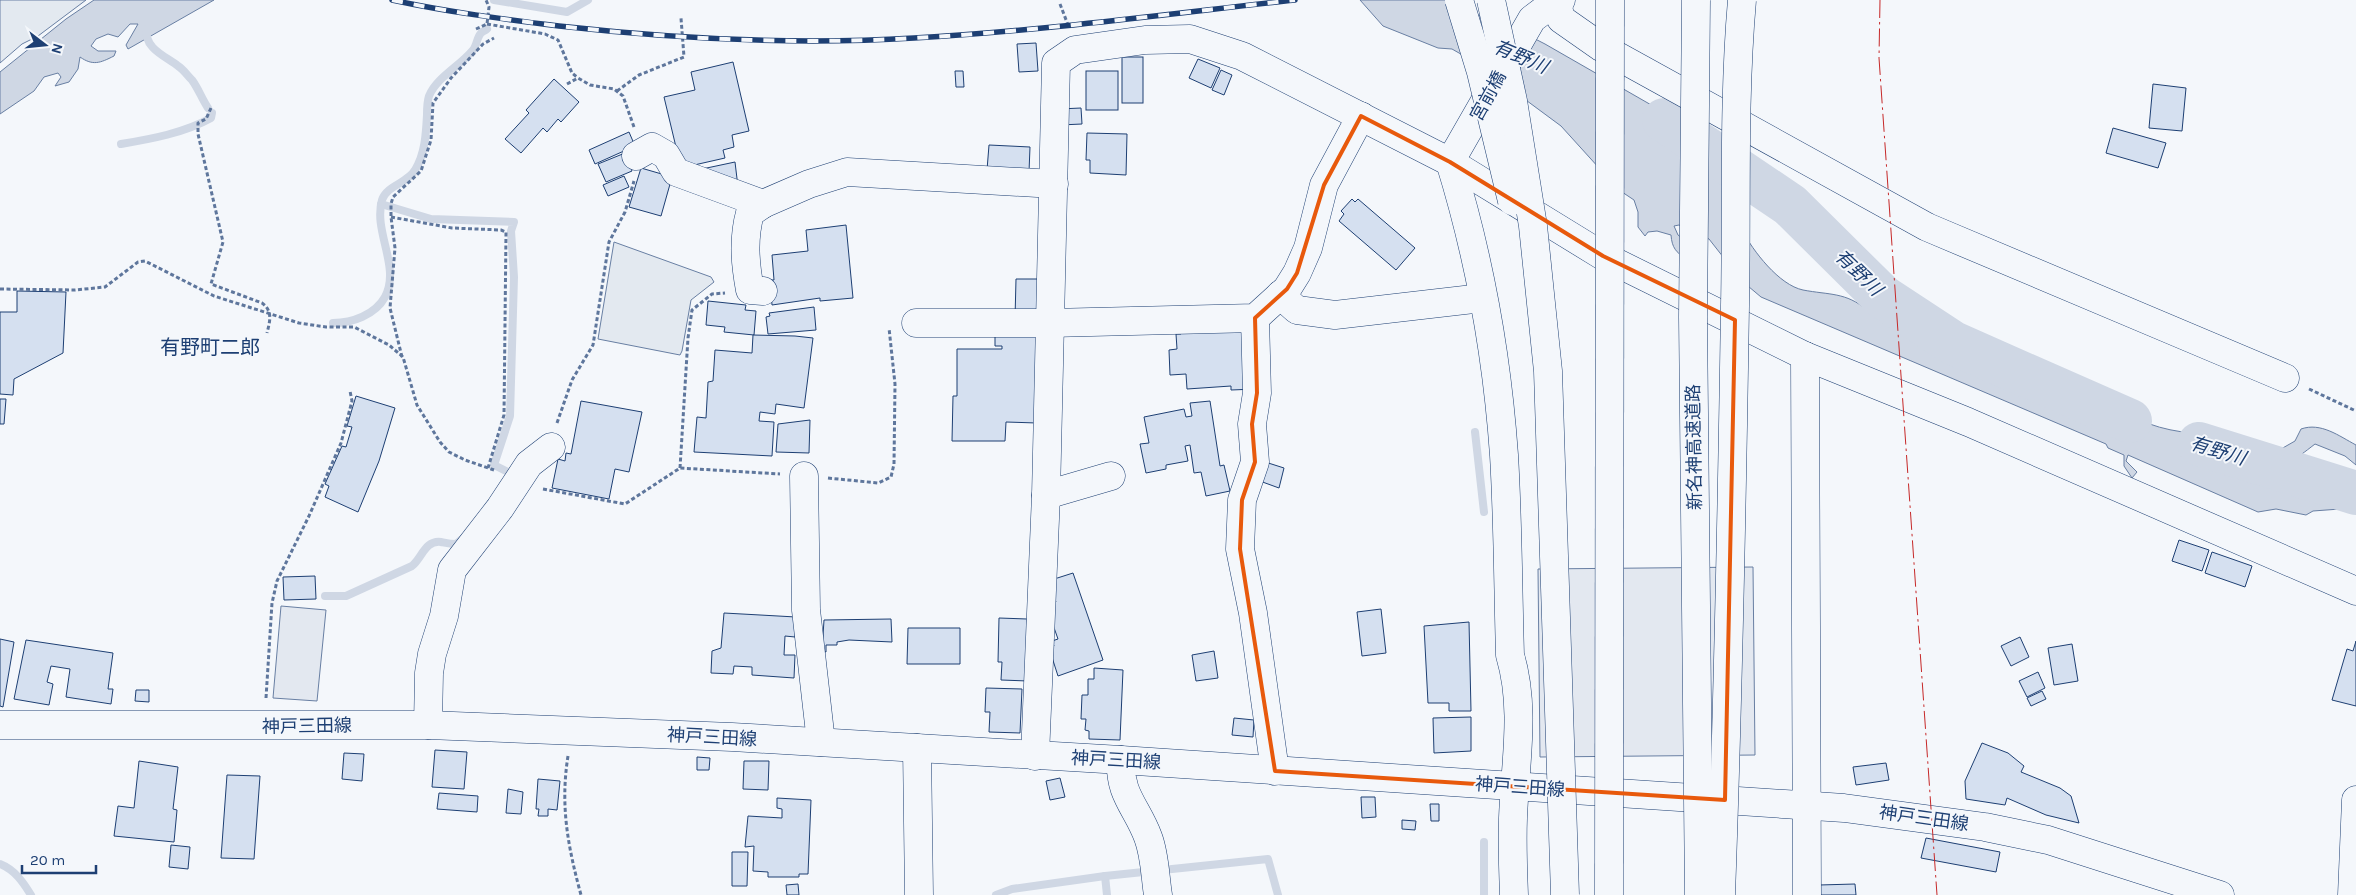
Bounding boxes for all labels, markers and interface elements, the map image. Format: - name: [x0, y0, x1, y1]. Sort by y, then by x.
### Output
- north arrow: [20, 20, 70, 70]
- water label: 有野川: [1490, 36, 1553, 79]
- text: N: [47, 41, 67, 56]
- street label: 宮前橋: [1465, 67, 1511, 125]
- water label: 有野川: [1830, 245, 1888, 302]
- district label: 有野町二郎: [160, 336, 260, 359]
- street label: 新名神高速道路: [1682, 384, 1706, 510]
- water label: 有野川: [2187, 432, 2250, 470]
- street label: 神戸三田線: [262, 714, 352, 738]
- street label: 神戸三田線: [666, 724, 758, 750]
- street label: 神戸三田線: [1070, 747, 1162, 773]
- street label: 神戸三田線: [1474, 773, 1566, 801]
- street label: 神戸三田線: [1878, 801, 1970, 835]
- scale bar: [22, 842, 96, 874]
- text: 20 m: [30, 851, 65, 869]

